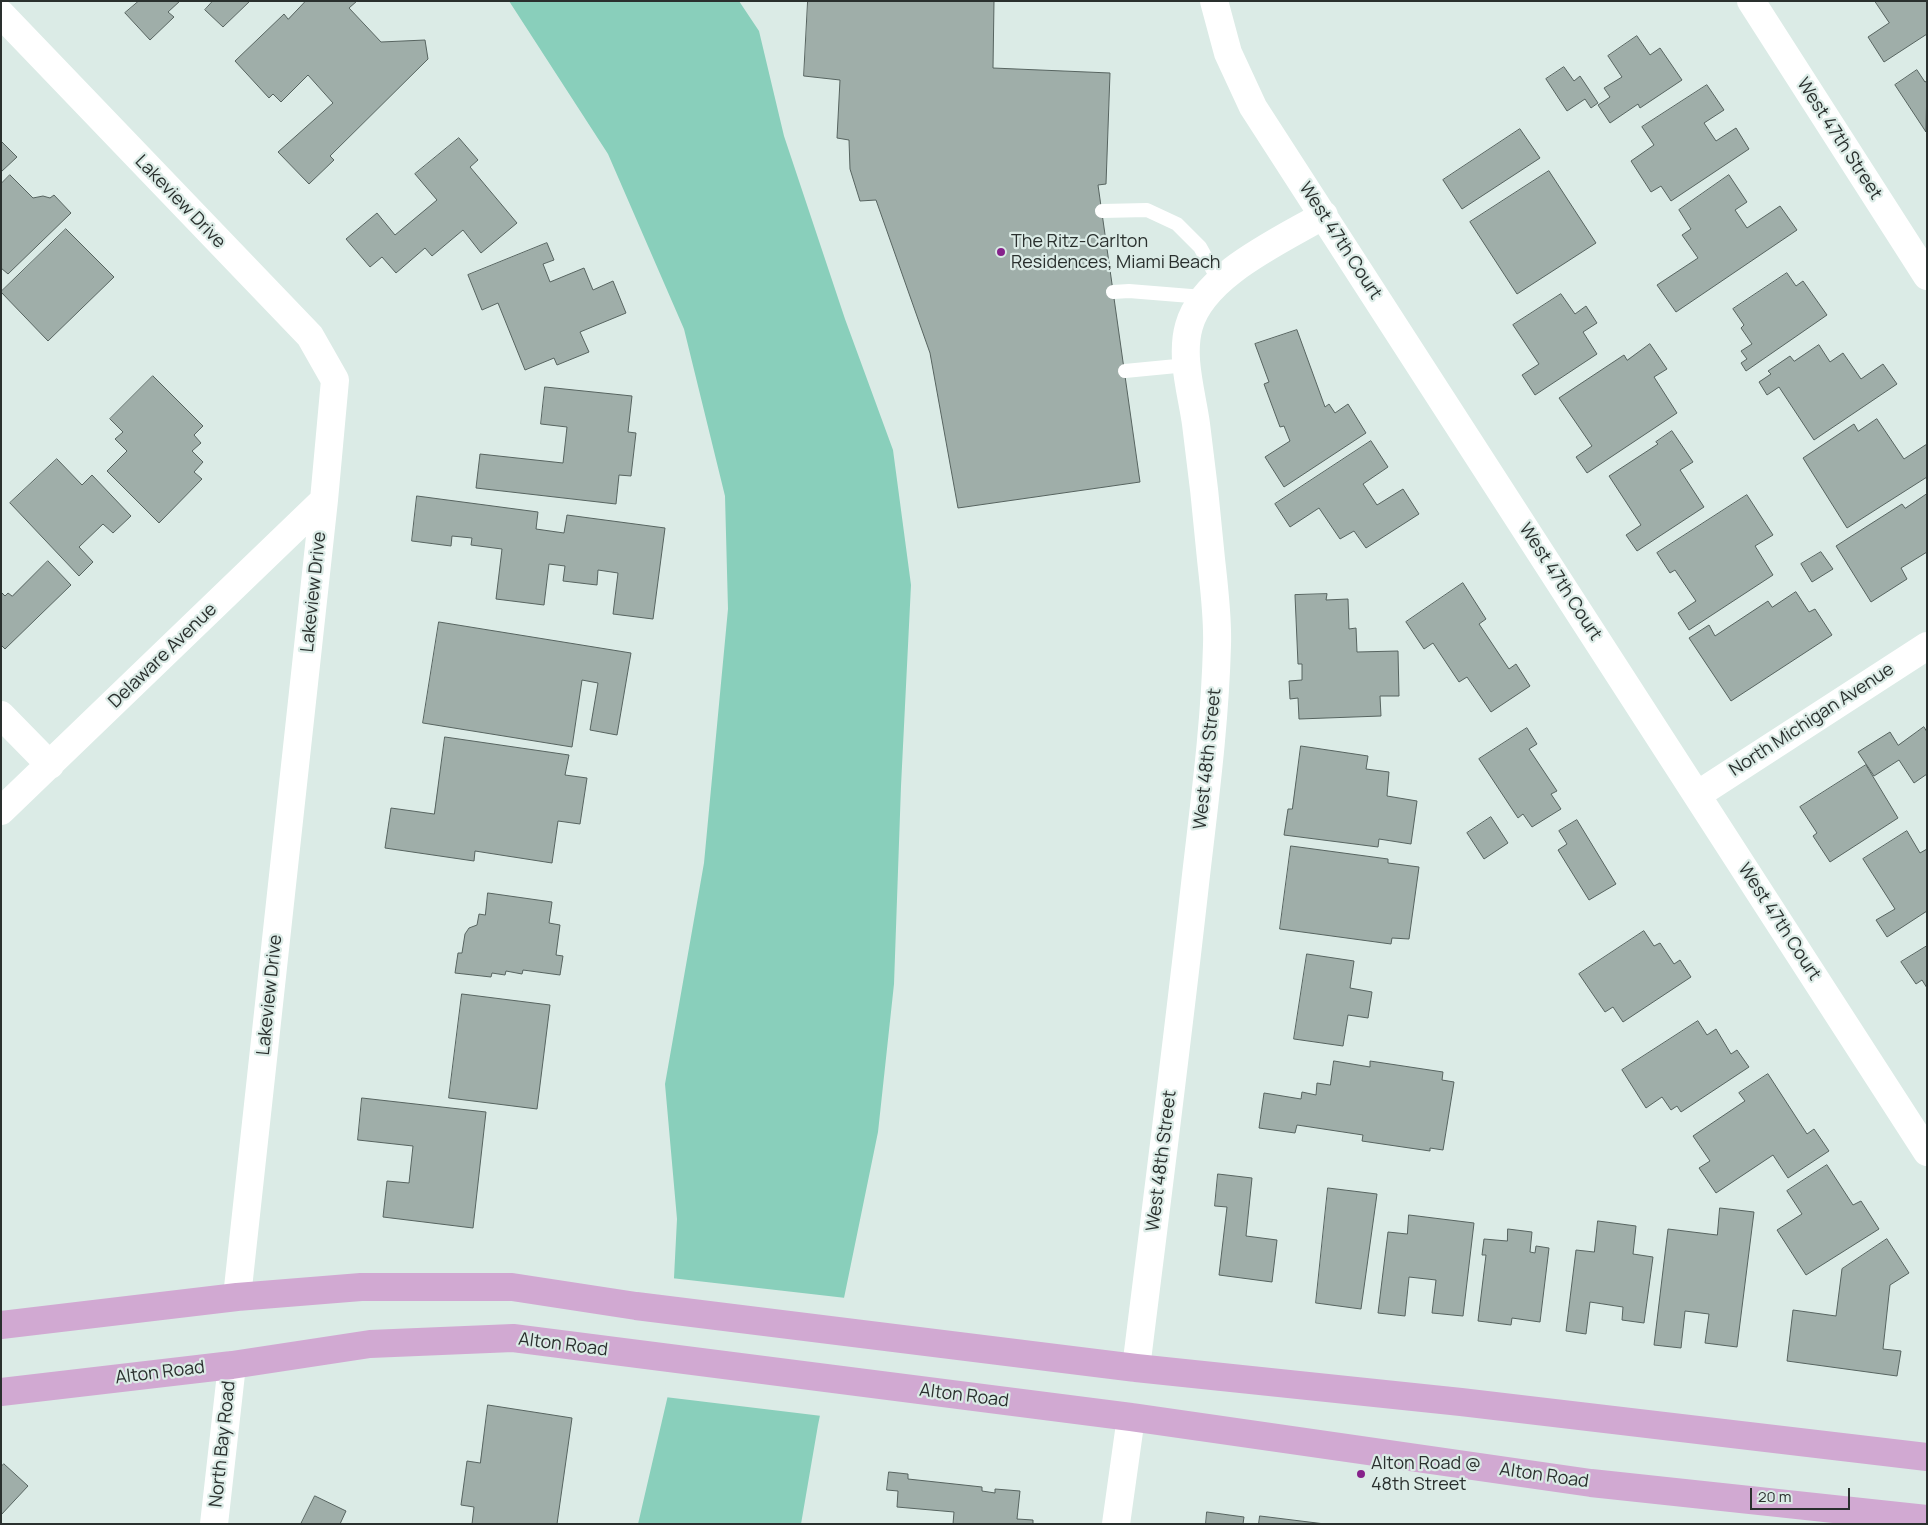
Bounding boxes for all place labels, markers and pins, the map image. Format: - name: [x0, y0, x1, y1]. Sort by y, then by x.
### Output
- place label: The Ritz-Carlton Residences, Miami Beach: [1011, 231, 1221, 274]
- marker: The Ritz-Carlton Residences, Miami Beach: [995, 246, 1007, 258]
- place label: Alton Road @ 48th Street: [1371, 1453, 1481, 1496]
- marker: Alton Road @ 48th Street: [1355, 1468, 1367, 1480]

